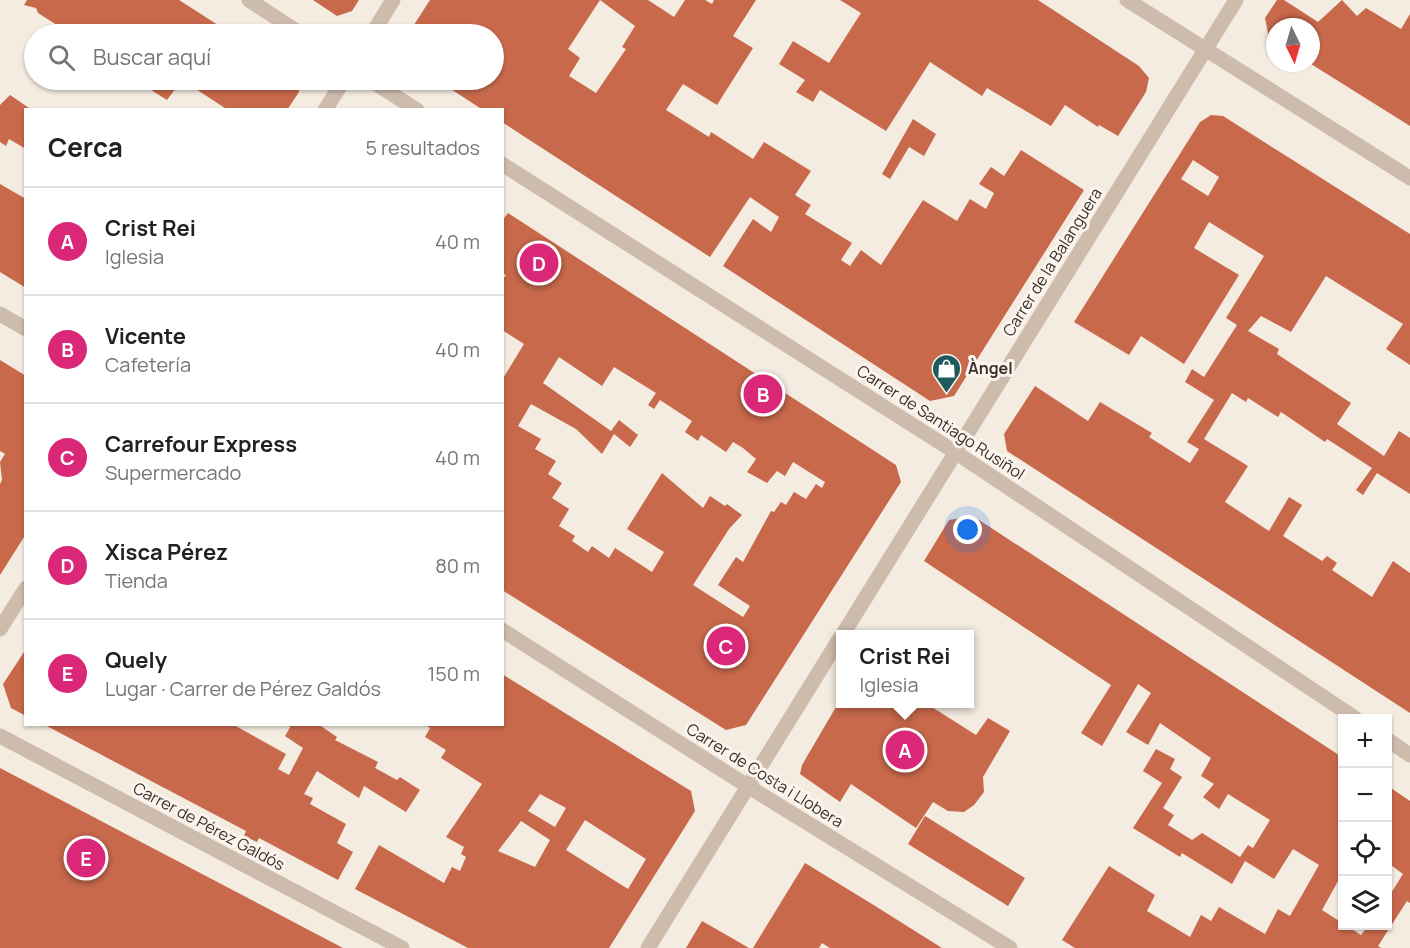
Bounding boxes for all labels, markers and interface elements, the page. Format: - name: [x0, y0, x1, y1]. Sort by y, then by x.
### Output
- north arrow: [1266, 18, 1320, 72]
- search box: [24, 24, 504, 90]
- icon: search: [45, 41, 78, 74]
- text: Buscar aquí: [93, 42, 211, 72]
- text: Cerca: [48, 129, 123, 165]
- text: 5 resultados: [366, 134, 480, 161]
- street label: Carrer de la Balanguera: [997, 184, 1107, 340]
- text: Crist Rei: [105, 213, 196, 243]
- text: A: [61, 228, 74, 255]
- text: 40 m: [435, 228, 480, 255]
- pin: D: [520, 240, 558, 286]
- text: Iglesia: [105, 243, 164, 270]
- text: Vicente: [105, 321, 186, 351]
- text: B: [61, 336, 74, 363]
- text: 40 m: [435, 336, 480, 363]
- text: Cafetería: [105, 351, 191, 378]
- shop icon: Àngel: [931, 352, 963, 394]
- place label: Àngel: [968, 357, 1013, 379]
- street label: Carrer de Santiago Rusiñol: [853, 359, 1029, 485]
- pin: B: [744, 372, 783, 416]
- text: Carrefour Express: [105, 429, 297, 459]
- text: C: [60, 444, 75, 471]
- text: 40 m: [435, 444, 480, 471]
- text: Supermercado: [105, 459, 241, 486]
- your location: [953, 515, 982, 544]
- text: Xisca Pérez: [105, 537, 228, 567]
- text: D: [60, 552, 75, 579]
- text: 80 m: [435, 552, 480, 579]
- text: Tienda: [105, 567, 168, 594]
- pin: C: [706, 624, 746, 668]
- popup: [836, 630, 974, 708]
- text: Crist Rei: [860, 641, 950, 671]
- text: Quely: [105, 645, 167, 675]
- text: E: [62, 660, 73, 687]
- text: 150 m: [427, 660, 480, 687]
- text: Iglesia: [860, 671, 919, 698]
- text: Lugar · Carrer de Pérez Galdós: [105, 675, 381, 702]
- map controls: [1338, 714, 1392, 930]
- button: +: [1338, 714, 1392, 768]
- street label: Carrer de Costa i Llobera: [682, 718, 848, 832]
- pin: A: [886, 728, 924, 772]
- button: −: [1338, 768, 1392, 822]
- street label: Carrer de Pérez Galdós: [129, 777, 289, 875]
- button: locate: [1338, 822, 1392, 876]
- pin: E: [66, 836, 106, 880]
- button: layers: [1338, 876, 1392, 930]

